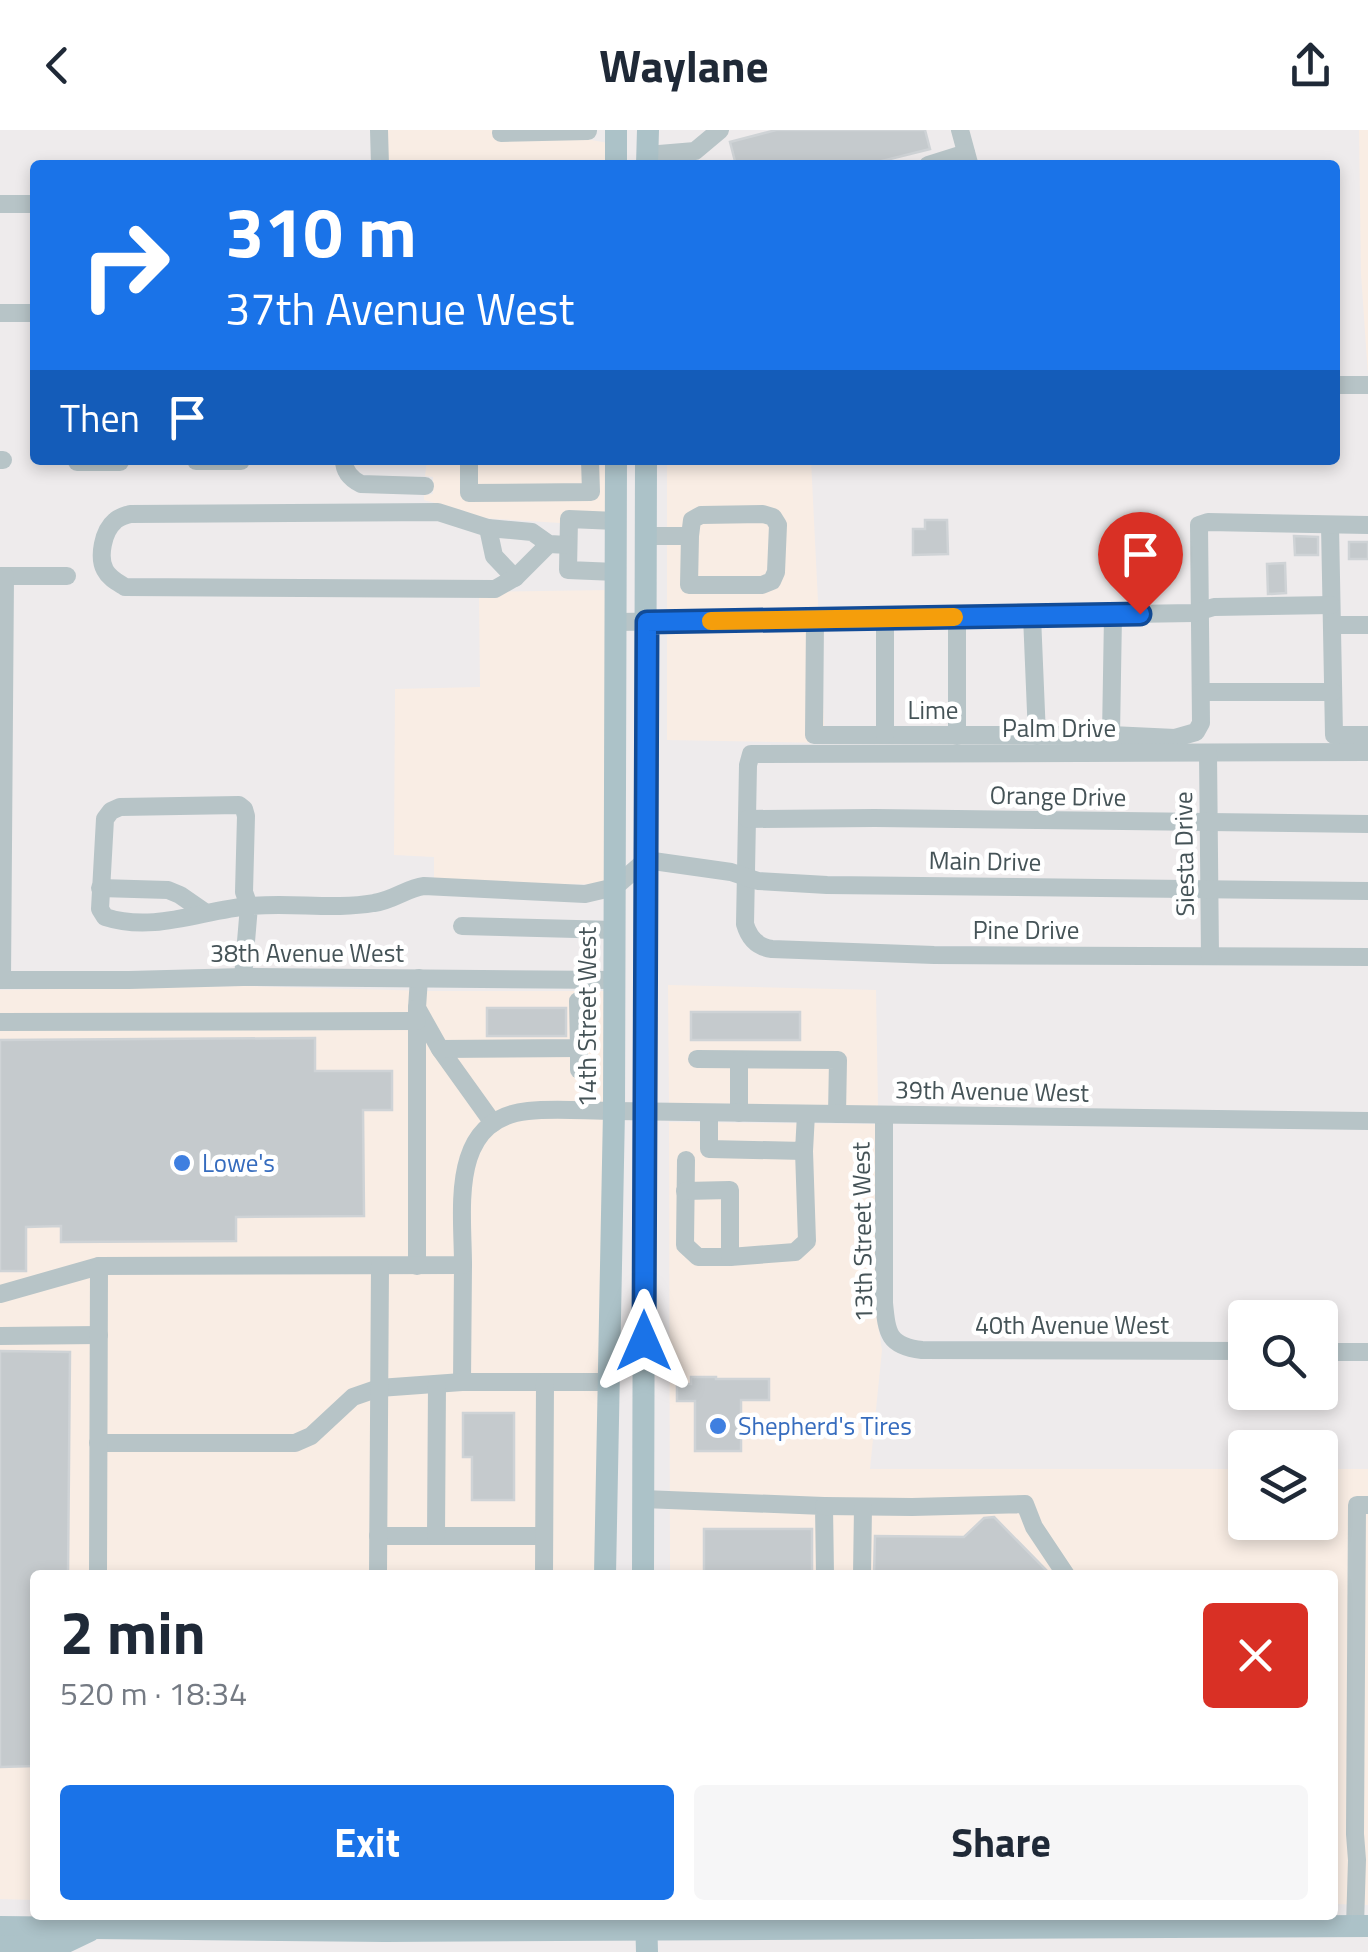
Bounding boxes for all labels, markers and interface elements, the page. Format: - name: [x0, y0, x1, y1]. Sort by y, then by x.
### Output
- text: Waylane: [599, 31, 769, 99]
- icon: back: [30, 38, 85, 93]
- icon: share: [1283, 38, 1338, 93]
- text: 310 m: [225, 178, 417, 284]
- icon: right: [60, 200, 190, 330]
- text: 37th Avenue West: [225, 274, 574, 342]
- text: Then: [60, 389, 140, 447]
- icon: arrive: [160, 390, 215, 445]
- pin: [1098, 512, 1183, 615]
- icon: arrive: [1113, 527, 1168, 582]
- street label: Lime: [908, 691, 958, 729]
- street label: Palm Drive: [1002, 709, 1116, 747]
- street label: Orange Drive: [989, 776, 1127, 816]
- street label: Siesta Drive: [1164, 791, 1204, 917]
- street label: Main Drive: [928, 841, 1042, 881]
- street label: Pine Drive: [973, 911, 1079, 949]
- street label: 14th Street West: [568, 927, 606, 1107]
- street label: 38th Avenue West: [210, 934, 404, 972]
- street label: 39th Avenue West: [895, 1070, 1090, 1112]
- street label: 13th Street West: [841, 1141, 883, 1322]
- place label: Lowe's: [202, 1144, 275, 1182]
- marker: Lowe's: [171, 1152, 193, 1174]
- position arrow: [592, 1289, 696, 1393]
- map controls: [1228, 1300, 1338, 1540]
- button: search: [1228, 1300, 1338, 1410]
- street label: 40th Avenue West: [975, 1306, 1169, 1344]
- place label: Shepherd's Tires: [738, 1407, 912, 1445]
- marker: Shepherd's Tires: [707, 1415, 729, 1437]
- button: layers: [1228, 1430, 1338, 1540]
- text: 2 min: [60, 1586, 206, 1677]
- button: close: [1203, 1603, 1308, 1708]
- text: 520 m · 18:34: [60, 1669, 247, 1717]
- button: Exit: [60, 1785, 674, 1900]
- button: Share: [694, 1785, 1308, 1900]

